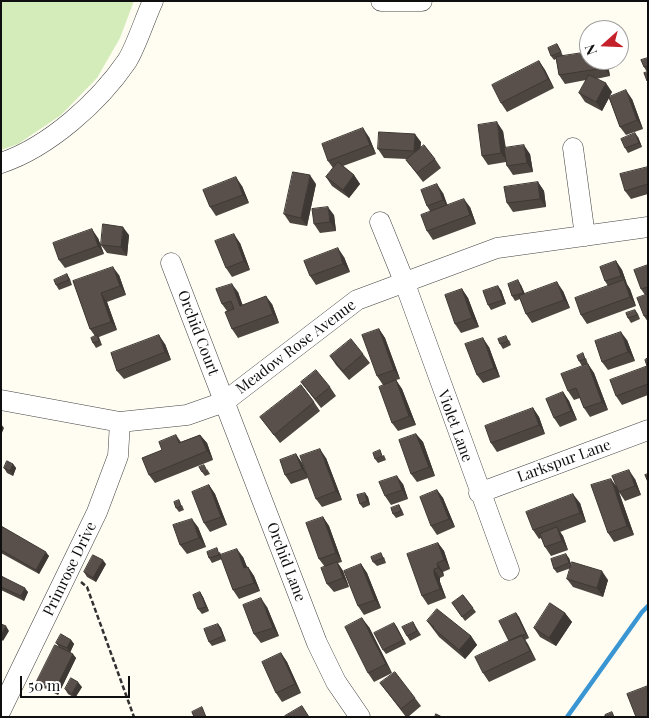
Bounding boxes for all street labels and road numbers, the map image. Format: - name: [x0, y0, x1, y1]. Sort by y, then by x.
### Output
- street label: Orchid Court: [174, 288, 222, 378]
- street label: Meadow Rose Avenue: [233, 296, 359, 398]
- street label: Violet Lane: [434, 388, 476, 464]
- street label: Larkspur Lane: [515, 436, 613, 486]
- street label: Primrose Drive: [39, 519, 101, 619]
- street label: Orchid Lane: [263, 520, 309, 604]

